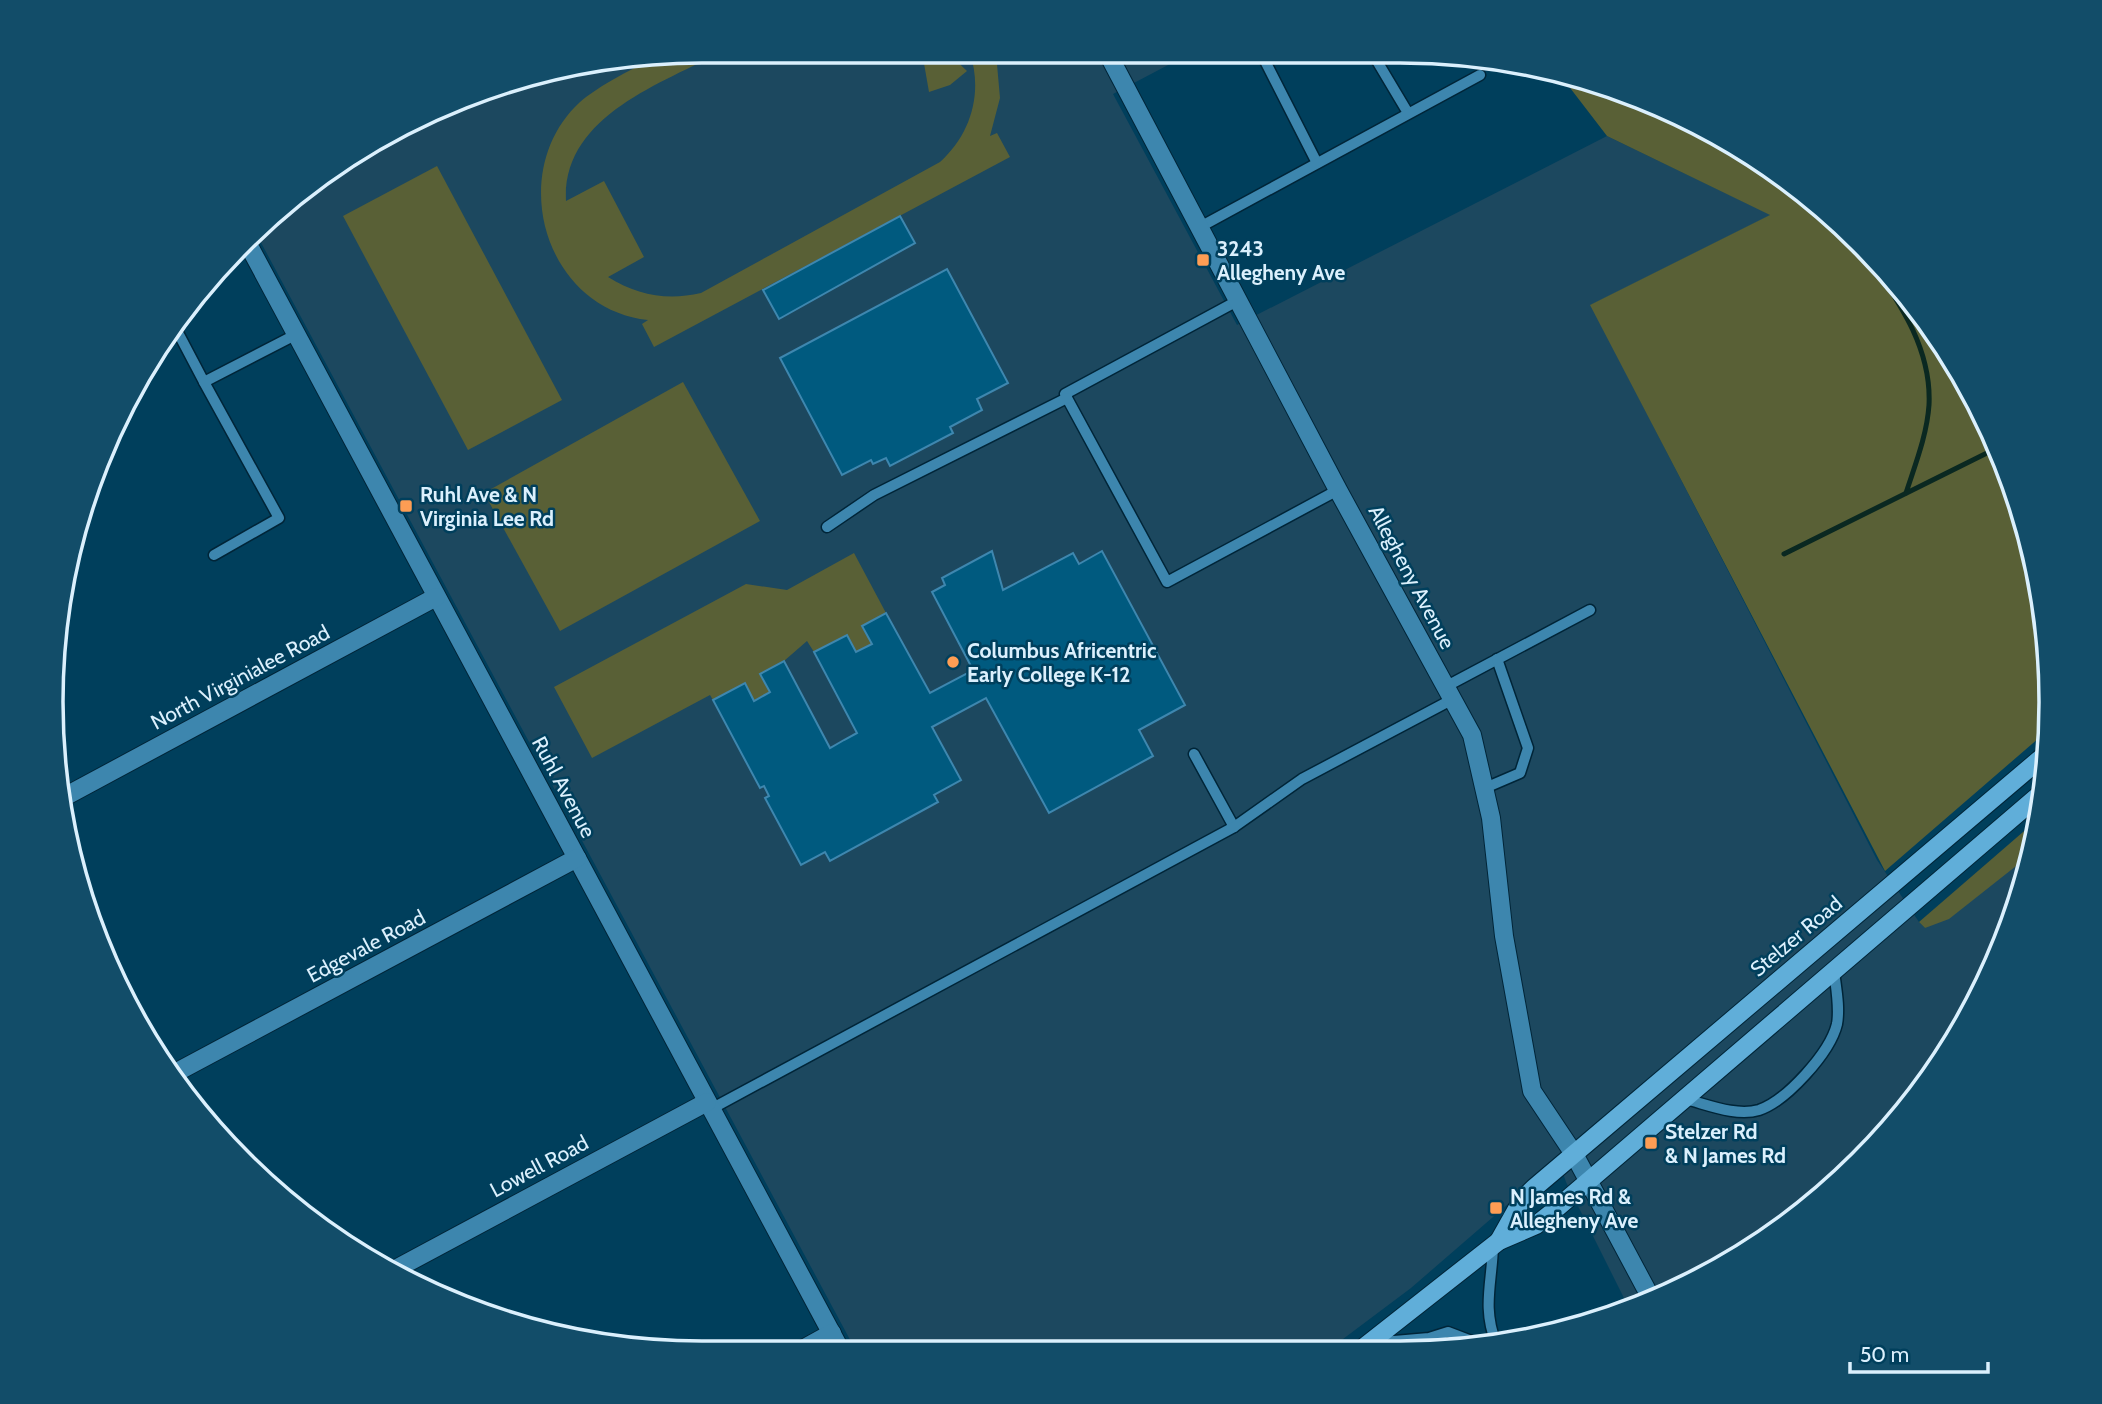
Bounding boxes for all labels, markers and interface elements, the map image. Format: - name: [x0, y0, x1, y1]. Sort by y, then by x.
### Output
- place label: 3243 Allegheny Ave: [1217, 236, 1345, 285]
- marker: 3243 Allegheny Ave: [1195, 252, 1211, 268]
- place label: Ruhl Ave & N Virginia Lee Rd: [420, 482, 554, 531]
- marker: Ruhl Ave & N Virginia Lee Rd: [398, 498, 414, 514]
- street label: Allegheny Avenue: [1364, 501, 1461, 653]
- street label: North Virginialee Road: [146, 619, 334, 735]
- place label: Columbus Africentric Early College K-12: [967, 638, 1157, 687]
- marker: Columbus Africentric Early College K-12: [945, 654, 961, 670]
- street label: Ruhl Avenue: [527, 732, 601, 842]
- street label: Stelzer Road: [1745, 890, 1847, 982]
- street label: Edgevale Road: [303, 904, 429, 988]
- place label: Stelzer Rd & N James Rd: [1665, 1119, 1786, 1168]
- street label: Lowell Road: [486, 1130, 592, 1202]
- marker: Stelzer Rd & N James Rd: [1643, 1135, 1659, 1151]
- place label: N James Rd & Allegheny Ave: [1510, 1184, 1638, 1233]
- marker: N James Rd & Allegheny Ave: [1488, 1200, 1504, 1216]
- scale bar: [1850, 1330, 1988, 1374]
- text: 50 m: [1860, 1342, 1909, 1367]

